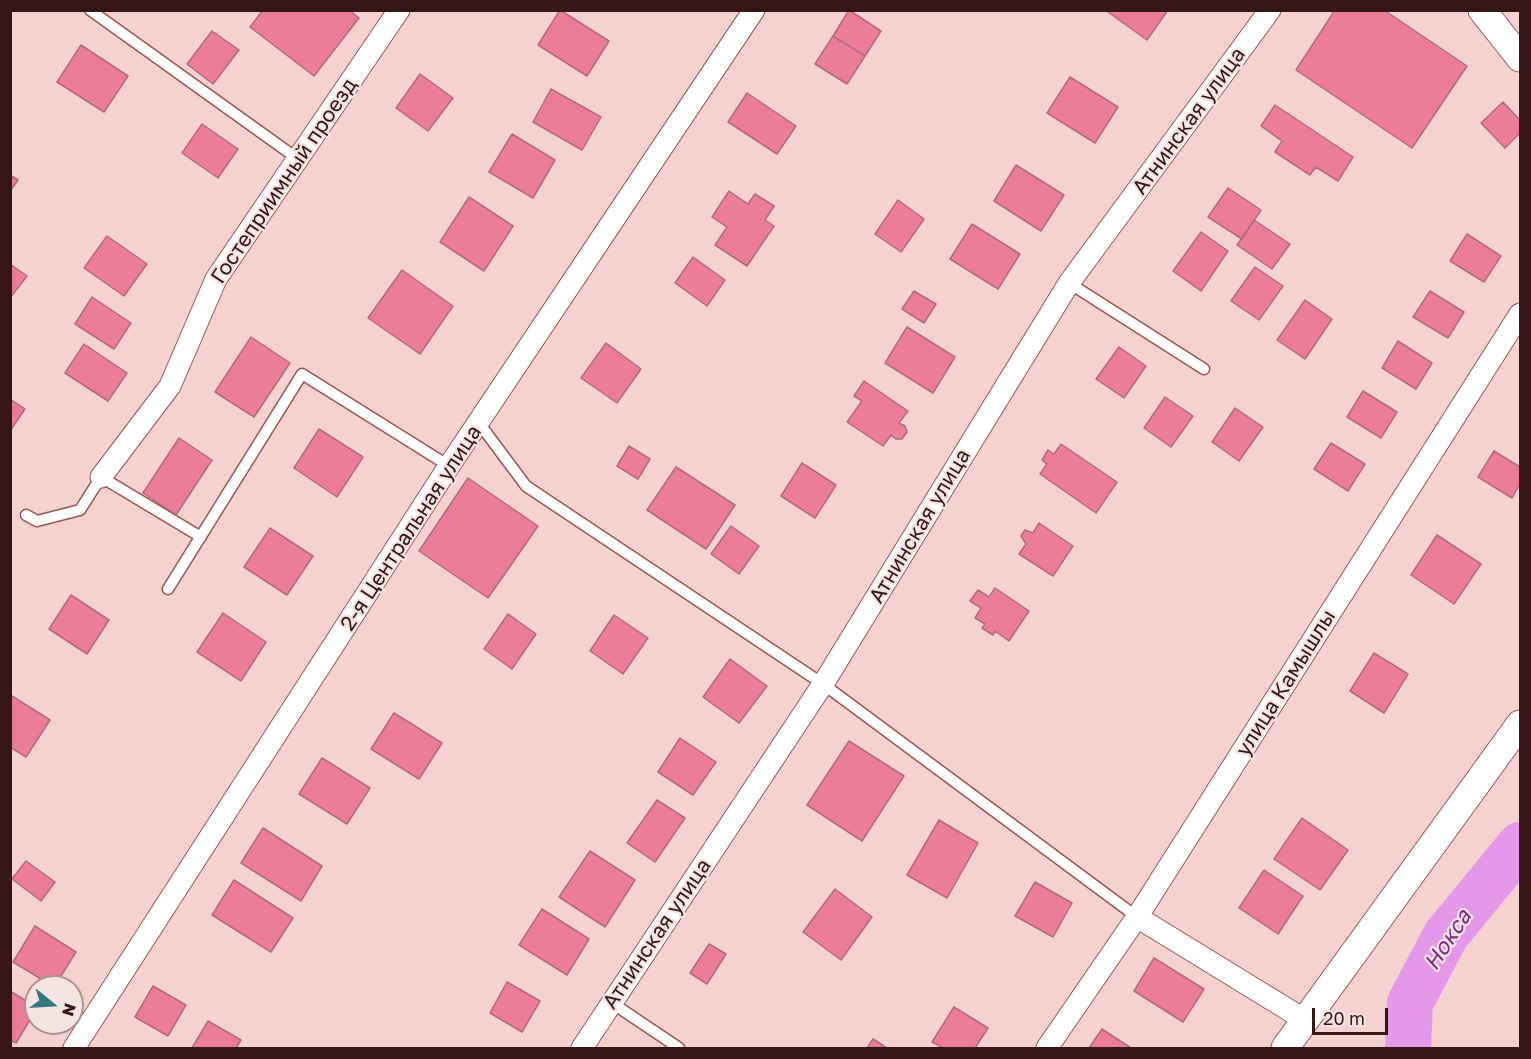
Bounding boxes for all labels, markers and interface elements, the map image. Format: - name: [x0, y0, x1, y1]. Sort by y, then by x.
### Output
- street label: Атнинская улица: [1127, 43, 1251, 199]
- street label: Гостеприимный проезд: [206, 74, 362, 288]
- street label: 2-я Центральная улица: [335, 420, 487, 636]
- street label: Атнинская улица: [864, 444, 976, 608]
- street label: улица Камышлы: [1231, 605, 1341, 761]
- street label: Атнинская улица: [597, 854, 717, 1014]
- water label: Нокса: [1419, 905, 1477, 975]
- north arrow: [24, 975, 84, 1035]
- scale bar: [1315, 996, 1392, 1034]
- text: N: [58, 1001, 81, 1019]
- text: 20 m: [1323, 1007, 1365, 1029]

